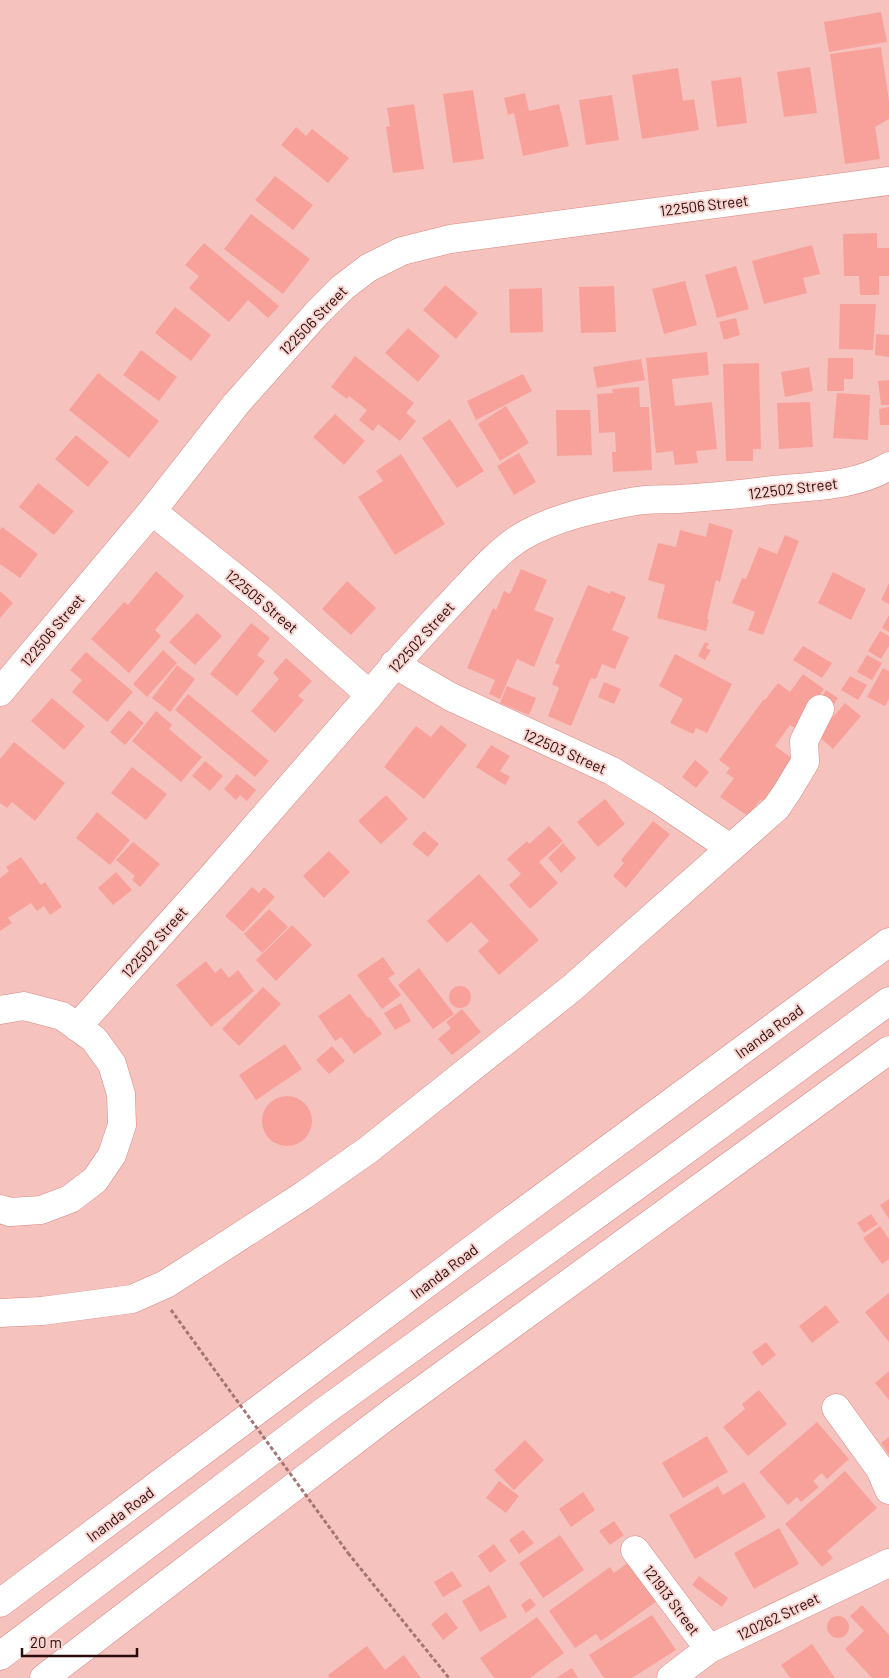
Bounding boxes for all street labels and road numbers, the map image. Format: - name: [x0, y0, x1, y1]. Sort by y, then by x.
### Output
- street label: 122506 Street: [659, 191, 749, 219]
- street label: 122506 Street: [276, 282, 350, 358]
- street label: 122502 Street: [747, 474, 839, 502]
- street label: 122505 Street: [222, 565, 302, 637]
- street label: 122506 Street: [16, 590, 88, 670]
- street label: 122502 Street: [384, 598, 458, 676]
- street label: 122503 Street: [521, 725, 609, 777]
- street label: 122502 Street: [117, 903, 191, 981]
- street label: Inanda Road: [731, 1000, 807, 1062]
- street label: Inanda Road: [407, 1240, 481, 1302]
- street label: Inanda Road: [83, 1483, 157, 1545]
- street label: 121913 Street: [640, 1562, 704, 1638]
- street label: 120262 Street: [734, 1588, 822, 1644]

